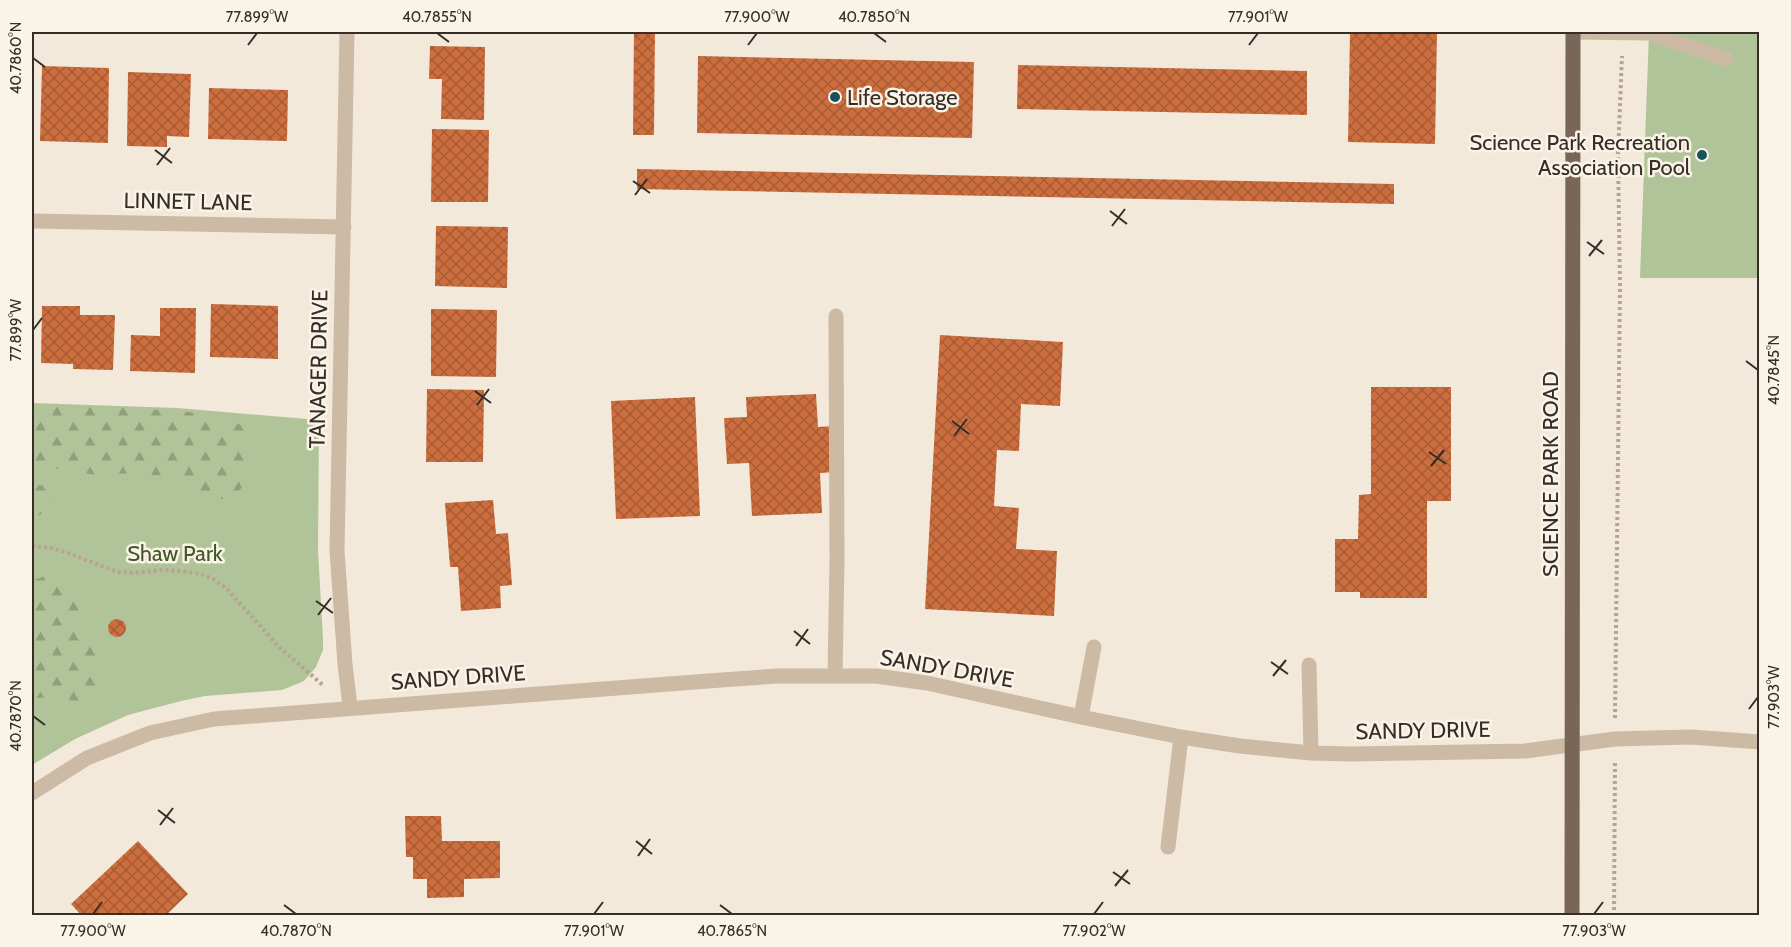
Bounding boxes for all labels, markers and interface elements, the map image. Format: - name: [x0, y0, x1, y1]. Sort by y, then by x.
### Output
- text: 77.899°W: [226, 8, 289, 26]
- text: 40.7855°N: [402, 8, 472, 26]
- text: 77.900°W: [724, 8, 791, 26]
- text: 40.7850°N: [838, 8, 910, 26]
- text: 77.901°W: [1228, 8, 1289, 26]
- text: 40.7860°N: [7, 22, 25, 94]
- place label: Life Storage: [847, 84, 957, 111]
- marker: Life Storage: [828, 90, 842, 104]
- place label: Science Park Recreation Association Pool: [1469, 129, 1691, 181]
- marker: Science Park Recreation Association Pool: [1695, 148, 1709, 162]
- street label: LINNET LANE: [123, 187, 253, 216]
- street label: TANAGER DRIVE: [304, 290, 333, 449]
- text: 77.899°W: [7, 298, 25, 361]
- text: 40.7845°N: [1765, 335, 1783, 405]
- street label: SCIENCE PARK ROAD: [1537, 371, 1564, 577]
- park label: Shaw Park: [127, 540, 223, 567]
- street label: SANDY DRIVE: [878, 643, 1016, 694]
- street label: SANDY DRIVE: [390, 659, 526, 696]
- text: 77.903°W: [1765, 665, 1783, 729]
- text: 40.7870°N: [7, 680, 25, 752]
- street label: SANDY DRIVE: [1355, 716, 1491, 745]
- text: 77.900°W: [60, 922, 127, 940]
- text: 40.7870°N: [260, 922, 332, 940]
- text: 77.901°W: [564, 922, 625, 940]
- text: 40.7865°N: [697, 922, 767, 940]
- text: 77.902°W: [1062, 922, 1126, 940]
- text: 77.903°W: [1562, 922, 1626, 940]

